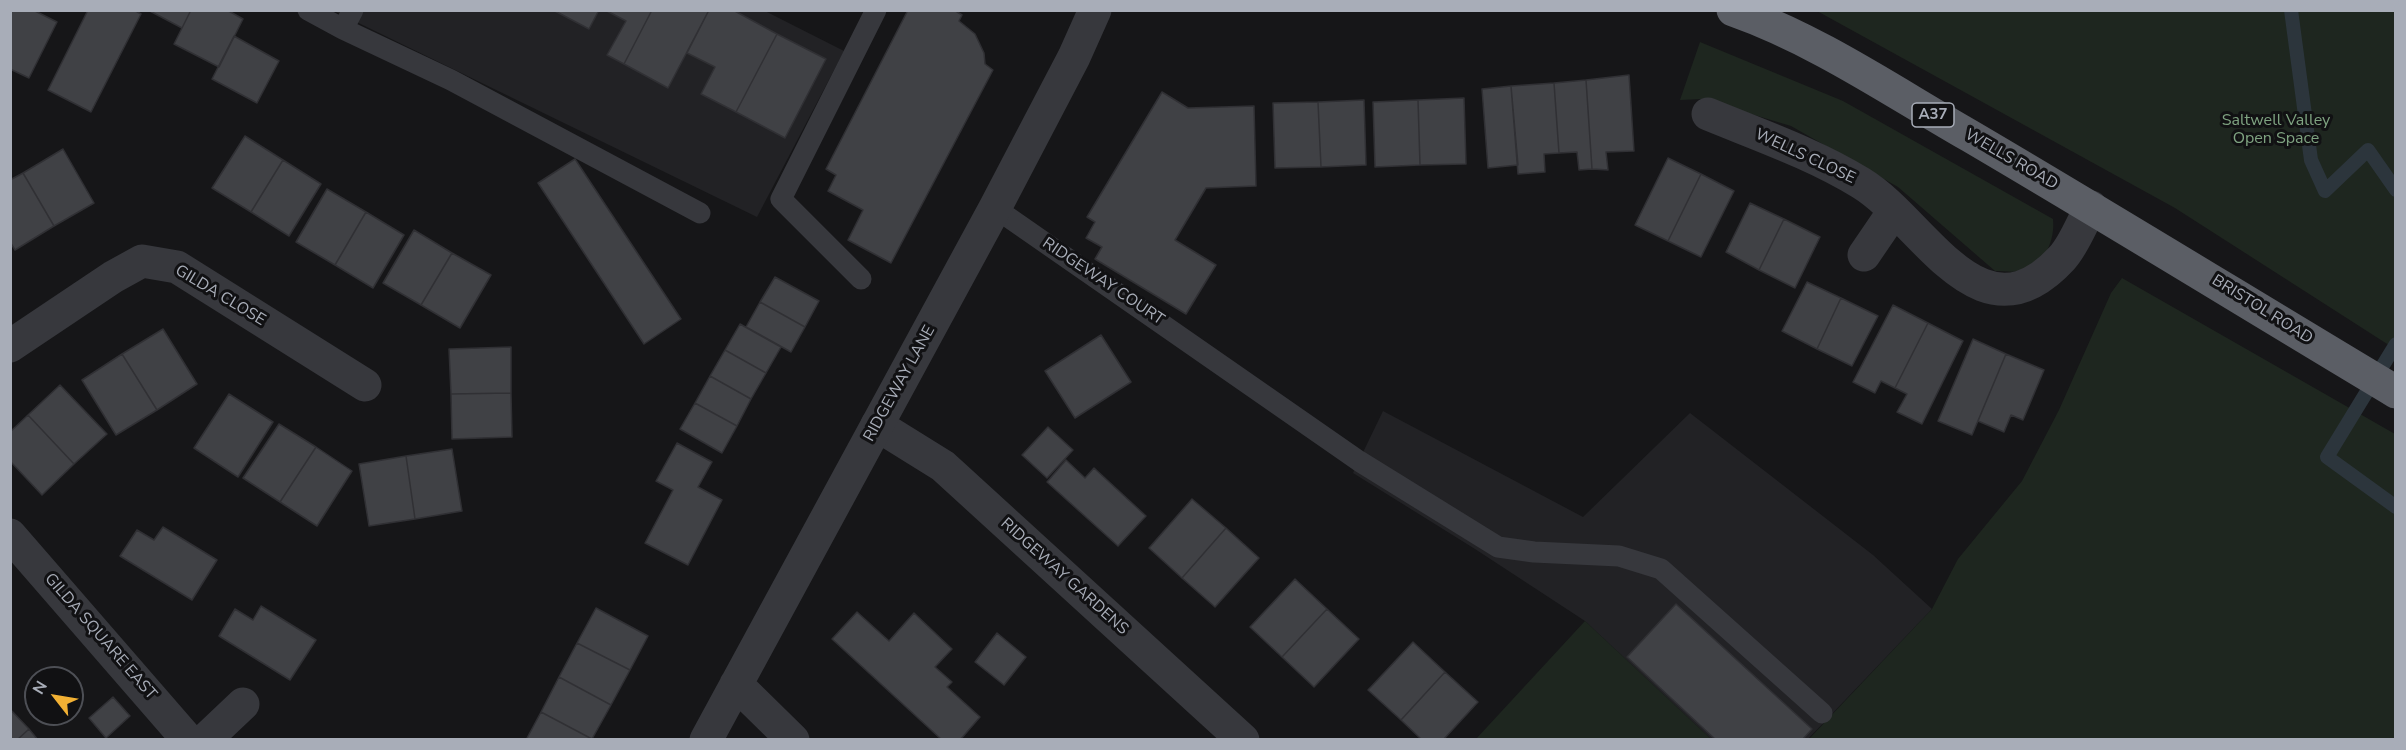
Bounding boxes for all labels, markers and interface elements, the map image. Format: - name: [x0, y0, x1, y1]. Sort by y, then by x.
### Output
- road number: A37: [1912, 103, 1954, 127]
- park label: Saltwell Valley Open Space: [2222, 111, 2330, 149]
- street label: WELLS CLOSE: [1752, 125, 1858, 189]
- street label: WELLS ROAD: [1961, 126, 2061, 194]
- street label: RIDGEWAY COURT: [1038, 234, 1168, 330]
- street label: GILDA CLOSE: [171, 261, 269, 331]
- street label: BRISTOL ROAD: [2208, 271, 2316, 349]
- street label: RIDGEWAY LANE: [860, 323, 940, 445]
- street label: RIDGEWAY GARDENS: [996, 515, 1132, 639]
- street label: GILDA SQUARE EAST: [40, 570, 160, 704]
- north arrow: [24, 666, 84, 726]
- text: N: [28, 677, 53, 699]

